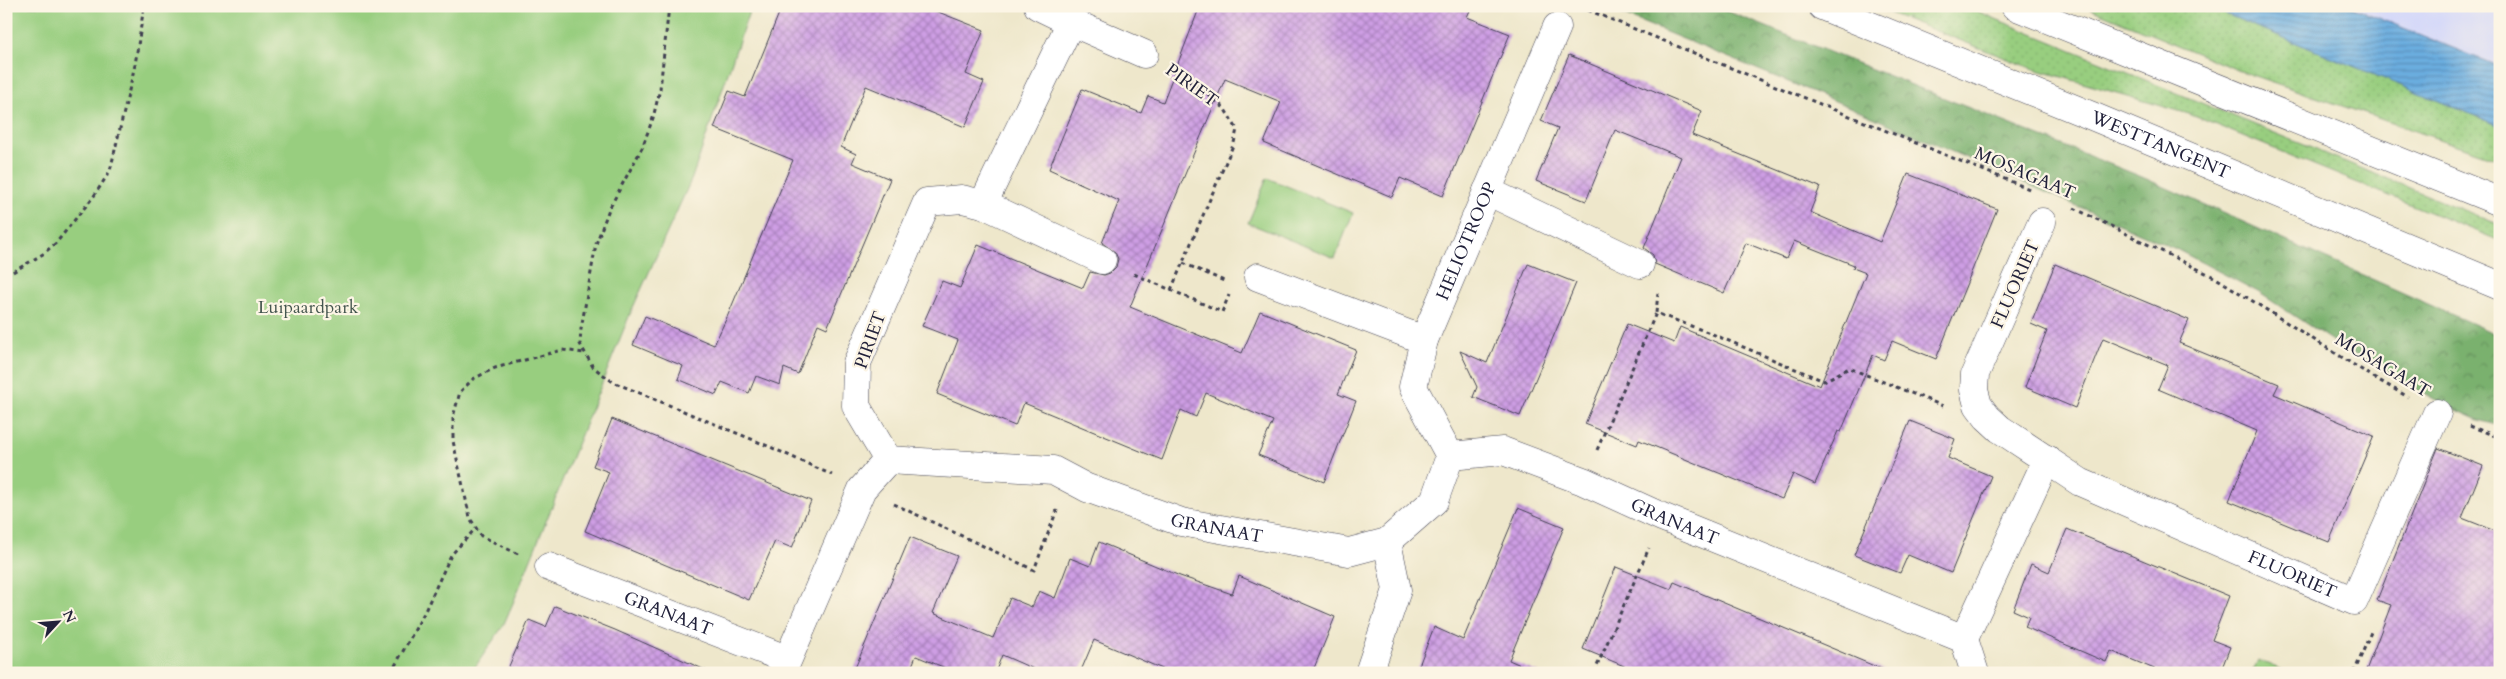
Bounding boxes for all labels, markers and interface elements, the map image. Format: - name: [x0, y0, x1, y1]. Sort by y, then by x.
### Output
- street label: PIRIET: [1160, 58, 1223, 113]
- street label: WESTTANGENT: [2086, 105, 2234, 185]
- street label: MOSAGAAT: [1970, 141, 2079, 206]
- street label: HELIOTROOP: [1430, 178, 1503, 304]
- street label: FLUORIET: [1985, 236, 2046, 332]
- park label: Luipaardpark: [258, 295, 359, 320]
- street label: PIRIET: [849, 308, 892, 373]
- street label: MOSAGAAT: [2330, 327, 2435, 404]
- street label: GRANAAT: [1626, 492, 1722, 552]
- street label: GRANAAT: [1167, 507, 1265, 549]
- street label: FLUORIET: [2244, 544, 2341, 605]
- street label: GRANAAT: [620, 585, 716, 642]
- north arrow: [32, 596, 82, 646]
- text: N: [58, 607, 80, 626]

